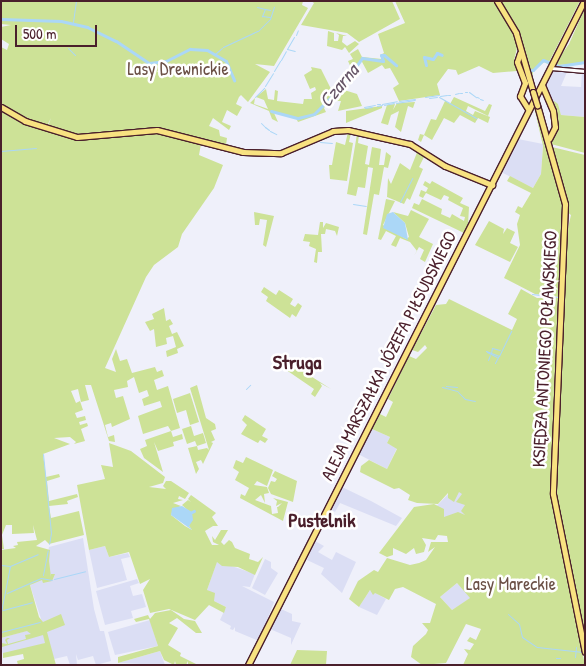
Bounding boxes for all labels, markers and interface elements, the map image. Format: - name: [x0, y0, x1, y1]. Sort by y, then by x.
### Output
- scale bar: [18, 15, 100, 47]
- text: 500 m: [23, 23, 56, 44]
- park label: Lasy Drewnickie: [127, 58, 229, 80]
- water label: Czarna: [314, 60, 364, 112]
- street label: ALEJA MARSZAŁKA JÓZEFA PIŁSUDSKIEGO: [317, 228, 461, 484]
- street label: KSIĘDZA ANTONIEGO POŁAWSKIEGO: [528, 230, 562, 468]
- district label: Struga: [273, 349, 321, 373]
- district label: Pustelnik: [288, 507, 356, 531]
- park label: Lasy Mareckie: [466, 573, 556, 595]

